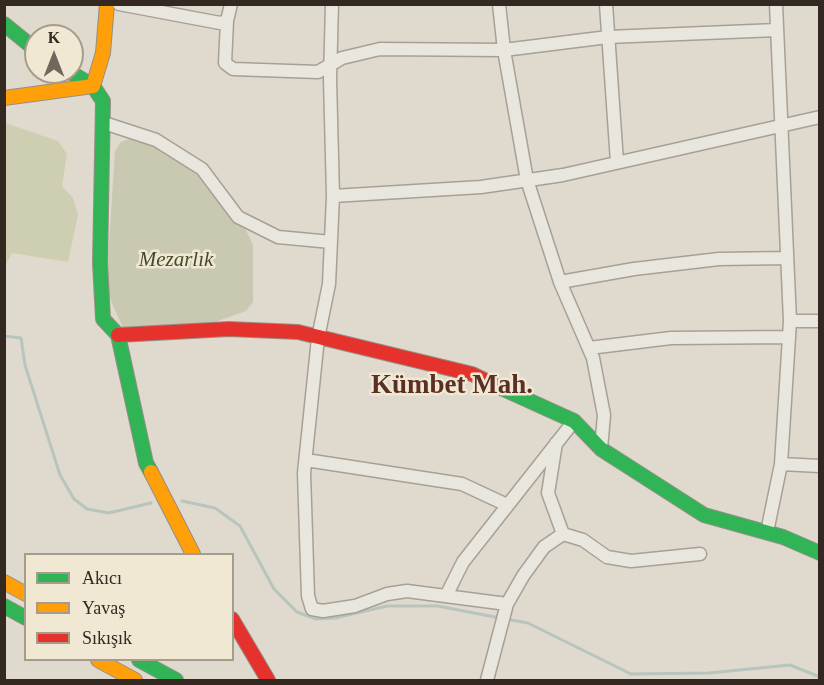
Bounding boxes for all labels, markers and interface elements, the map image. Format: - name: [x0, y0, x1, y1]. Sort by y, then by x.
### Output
- north arrow: [24, 24, 84, 84]
- text: K: [48, 29, 60, 46]
- park label: Mezarlık: [139, 247, 213, 273]
- district label: Kümbet Mah.: [371, 370, 533, 402]
- legend: [24, 553, 234, 661]
- text: Akıcı: [82, 568, 122, 588]
- text: Yavaş: [82, 598, 125, 618]
- text: Sıkışık: [82, 628, 132, 648]

